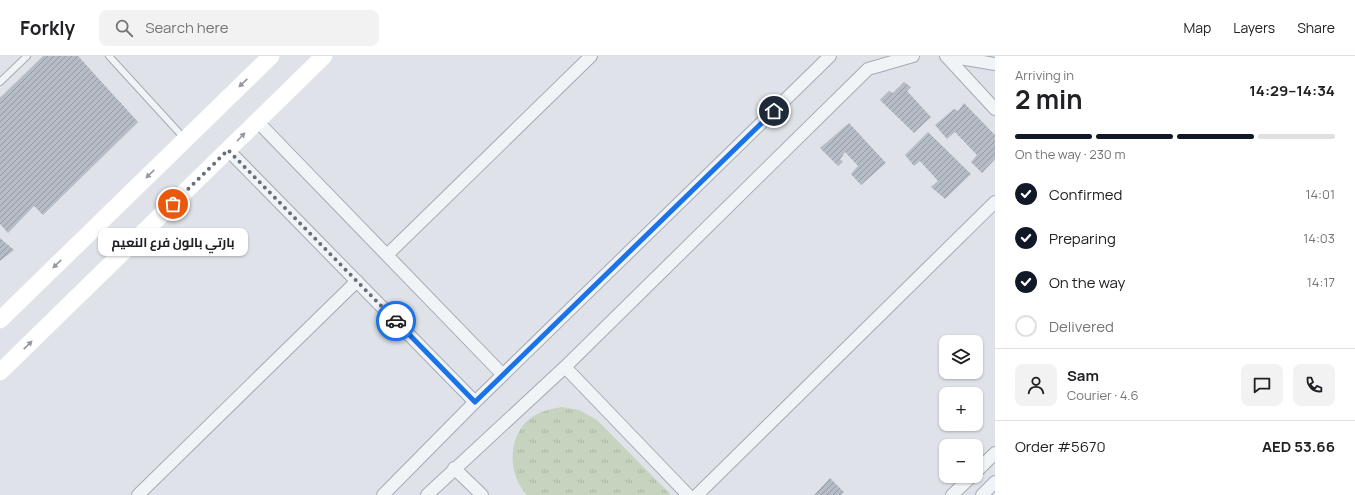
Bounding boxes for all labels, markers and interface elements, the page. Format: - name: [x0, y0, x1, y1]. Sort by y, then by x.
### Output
- search box: [99, 10, 379, 46]
- text: Forkly: [20, 15, 75, 41]
- icon: search: [113, 17, 135, 39]
- text: Search here: [145, 17, 229, 38]
- text: Map: [1183, 18, 1211, 37]
- text: Layers: [1233, 18, 1275, 37]
- text: Share: [1297, 18, 1335, 37]
- text: Arriving in: [1015, 66, 1074, 84]
- one-way arrow: [238, 78, 248, 88]
- text: 14:29–14:34: [1249, 80, 1335, 101]
- text: 2 min: [1015, 81, 1083, 117]
- pin: [757, 94, 791, 128]
- icon: home: [763, 100, 785, 122]
- one-way arrow: [237, 132, 246, 142]
- text: On the way · 230 m: [1015, 145, 1125, 163]
- one-way arrow: [145, 169, 155, 179]
- icon: check: [1015, 183, 1037, 205]
- text: Confirmed: [1049, 184, 1122, 205]
- text: 14:01: [1305, 185, 1335, 203]
- pin: [156, 187, 190, 221]
- icon: bag: [162, 193, 184, 215]
- icon: check: [1015, 227, 1037, 249]
- callout: بارتي بالون فرع النعيم: [98, 228, 248, 256]
- text: Preparing: [1049, 228, 1116, 249]
- text: 14:03: [1303, 229, 1335, 247]
- text: بارتي بالون فرع النعيم: [111, 233, 235, 251]
- one-way arrow: [52, 259, 62, 269]
- icon: check: [1015, 271, 1037, 293]
- text: On the way: [1049, 272, 1125, 293]
- text: 14:17: [1307, 273, 1335, 291]
- courier: [376, 301, 416, 341]
- icon: car: [385, 310, 407, 332]
- text: Delivered: [1049, 316, 1114, 337]
- map controls: [939, 335, 983, 483]
- button: layers: [939, 335, 983, 379]
- one-way arrow: [23, 340, 33, 350]
- button: person: [1015, 364, 1057, 406]
- button: chat: [1241, 364, 1283, 406]
- button: phone: [1293, 364, 1335, 406]
- text: Sam: [1067, 365, 1099, 386]
- text: Courier · 4.6: [1067, 386, 1139, 404]
- button: +: [939, 387, 983, 431]
- text: Order #5670: [1015, 436, 1106, 457]
- text: AED 53.66: [1262, 436, 1335, 457]
- button: −: [939, 439, 983, 483]

